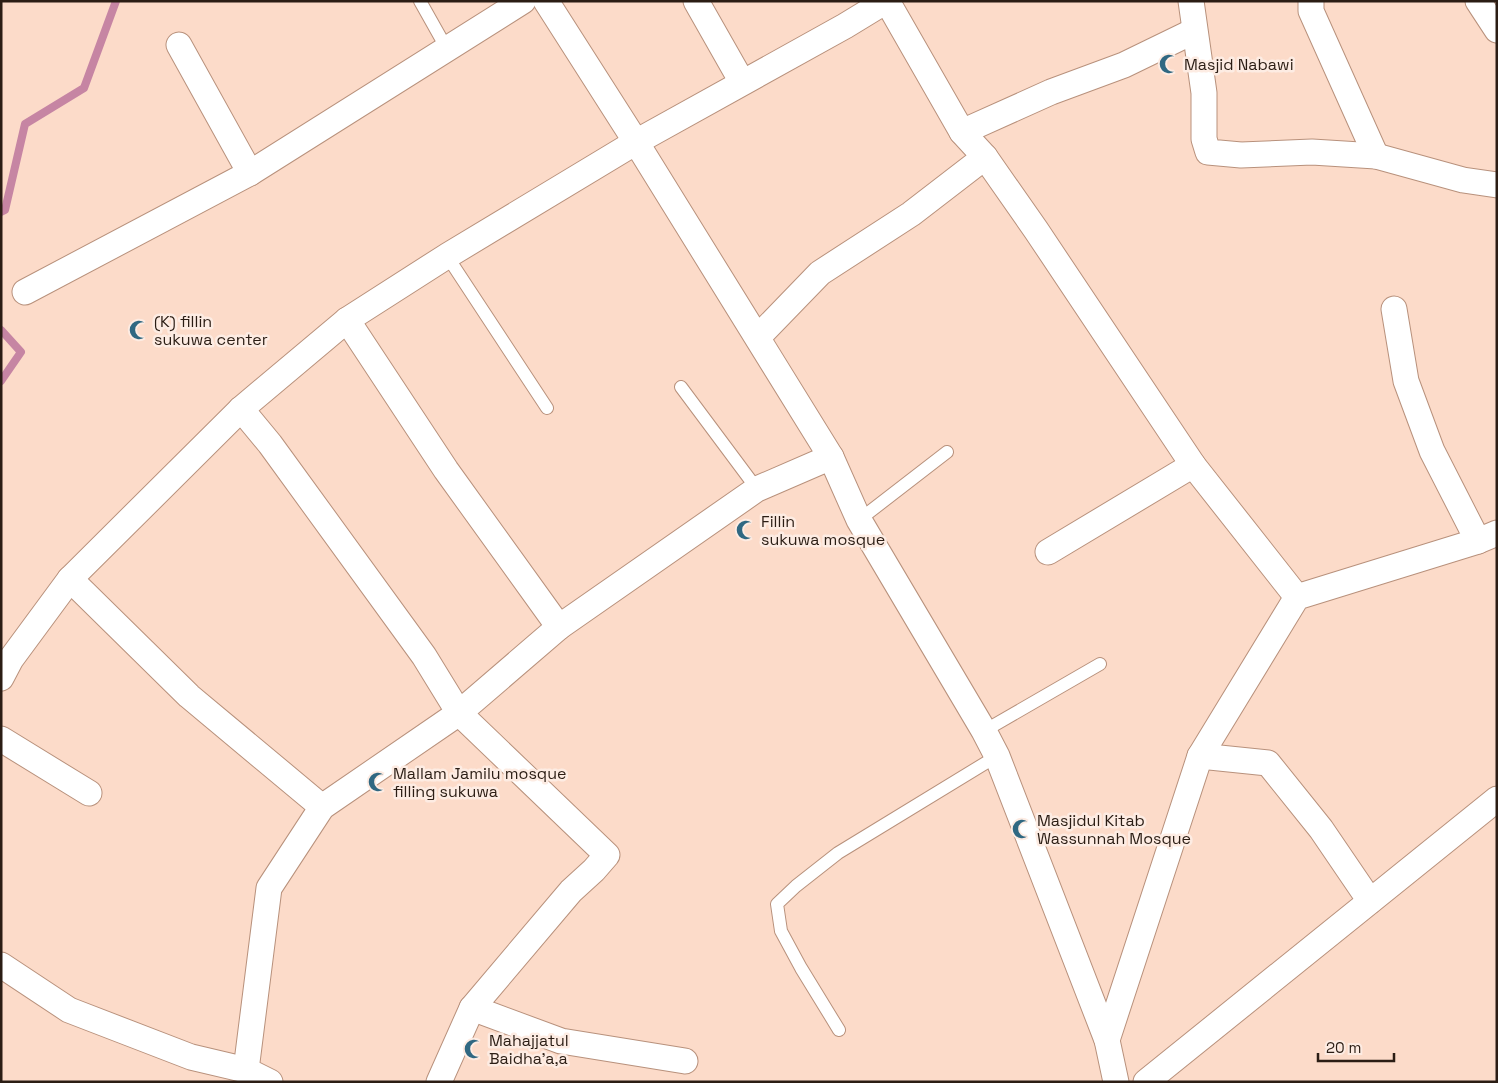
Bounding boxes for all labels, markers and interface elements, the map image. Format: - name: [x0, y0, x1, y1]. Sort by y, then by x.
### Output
- mosque icon: Masjid Nabawi: [1158, 53, 1180, 75]
- place label: Masjid Nabawi: [1184, 54, 1294, 75]
- place label: (K) fillin sukuwa center: [154, 311, 268, 350]
- mosque icon: (K) fillin sukuwa center: [128, 319, 150, 341]
- place label: Fillin sukuwa mosque: [761, 511, 885, 550]
- mosque icon: Fillin sukuwa mosque: [735, 519, 757, 541]
- place label: Mallam Jamilu mosque filling sukuwa: [393, 763, 566, 802]
- mosque icon: Mallam Jamilu mosque filling sukuwa: [367, 771, 389, 793]
- place label: Masjidul Kitab Wassunnah Mosque: [1037, 810, 1191, 849]
- mosque icon: Masjidul Kitab Wassunnah Mosque: [1011, 818, 1033, 840]
- place label: Mahajjatul Baidha'a,a: [489, 1030, 569, 1069]
- scale bar: [1318, 1030, 1394, 1062]
- mosque icon: Mahajjatul Baidha'a,a: [463, 1038, 485, 1060]
- text: 20 m: [1326, 1038, 1361, 1057]

